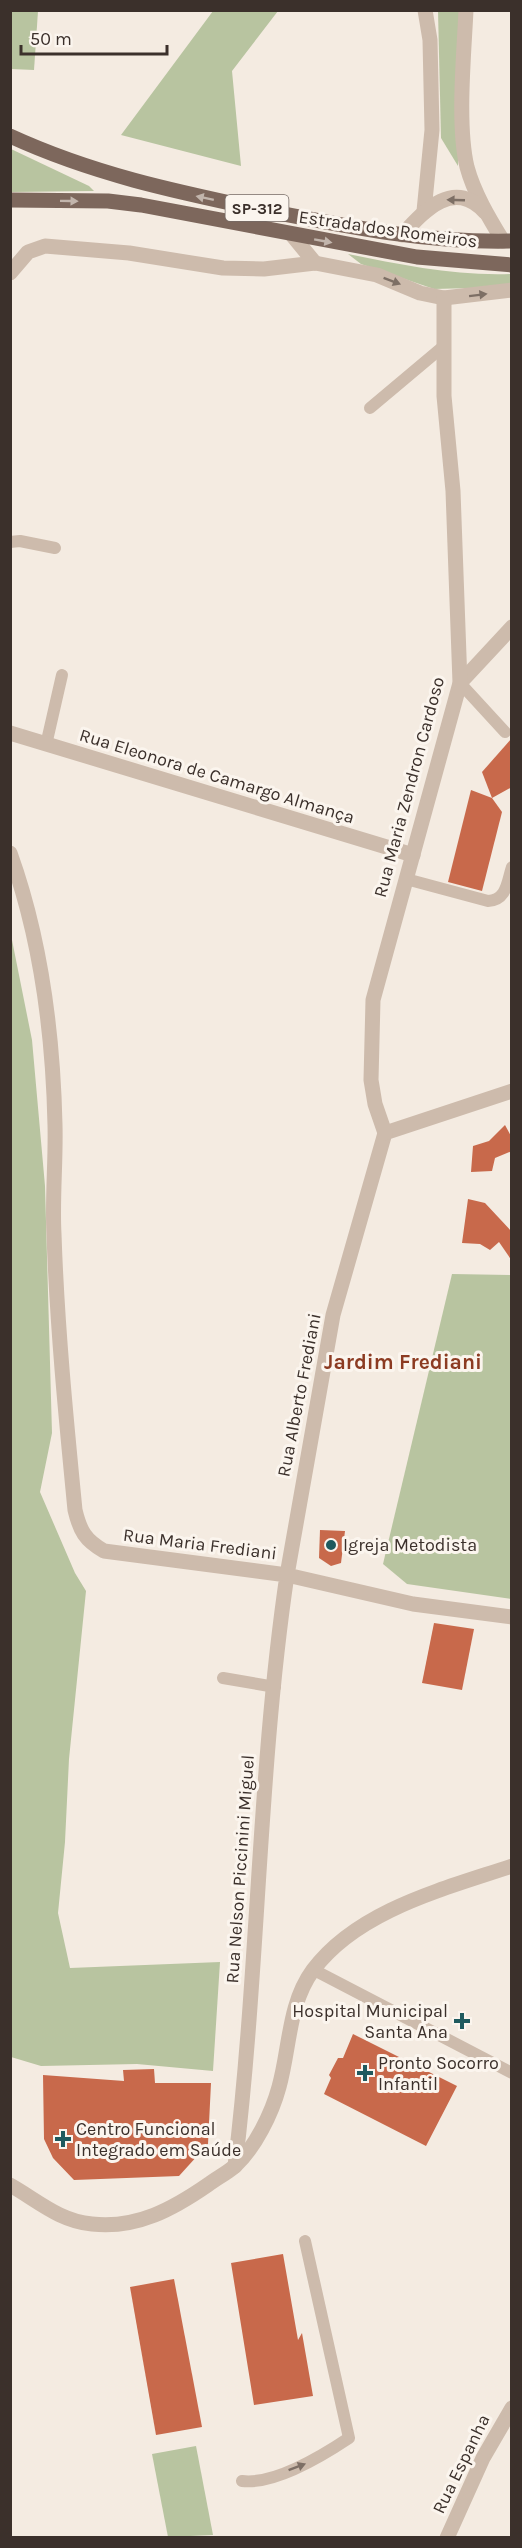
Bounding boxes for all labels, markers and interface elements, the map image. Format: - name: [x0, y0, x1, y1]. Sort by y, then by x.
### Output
- scale bar: [21, 18, 166, 56]
- text: 50 m: [30, 28, 72, 50]
- one-way arrow: [195, 193, 214, 202]
- road number: SP-312: [226, 195, 288, 221]
- one-way arrow: [446, 195, 465, 204]
- one-way arrow: [59, 196, 78, 205]
- street label: Estrada dos Romeiros: [297, 206, 479, 252]
- one-way arrow: [314, 236, 333, 245]
- one-way arrow: [383, 277, 401, 286]
- one-way arrow: [468, 291, 487, 300]
- street label: Rua Maria Zendron Cardoso: [369, 674, 449, 900]
- street label: Rua Eleonora de Camargo Almança: [77, 724, 357, 828]
- street label: Rua Alberto Frediani: [272, 1311, 326, 1479]
- district label: Jardim Frediani: [324, 1350, 482, 1374]
- street label: Rua Maria Frediani: [122, 1524, 278, 1564]
- place label: Igreja Metodista: [343, 1534, 477, 1556]
- marker: Igreja Metodista: [324, 1538, 338, 1552]
- street label: Rua Nelson Piccinini Miguel: [221, 1754, 259, 1984]
- place label: Hospital Municipal Santa Ana: [292, 2000, 448, 2043]
- marker: Hospital Municipal Santa Ana: [453, 2012, 471, 2030]
- place label: Pronto Socorro Infantil: [378, 2052, 499, 2095]
- marker: Pronto Socorro Infantil: [356, 2064, 374, 2082]
- place label: Centro Funcional Integrado em Saúde: [76, 2118, 241, 2161]
- marker: Centro Funcional Integrado em Saúde: [54, 2130, 72, 2148]
- street label: Rua Espanha: [427, 2411, 495, 2517]
- one-way arrow: [289, 2462, 307, 2472]

